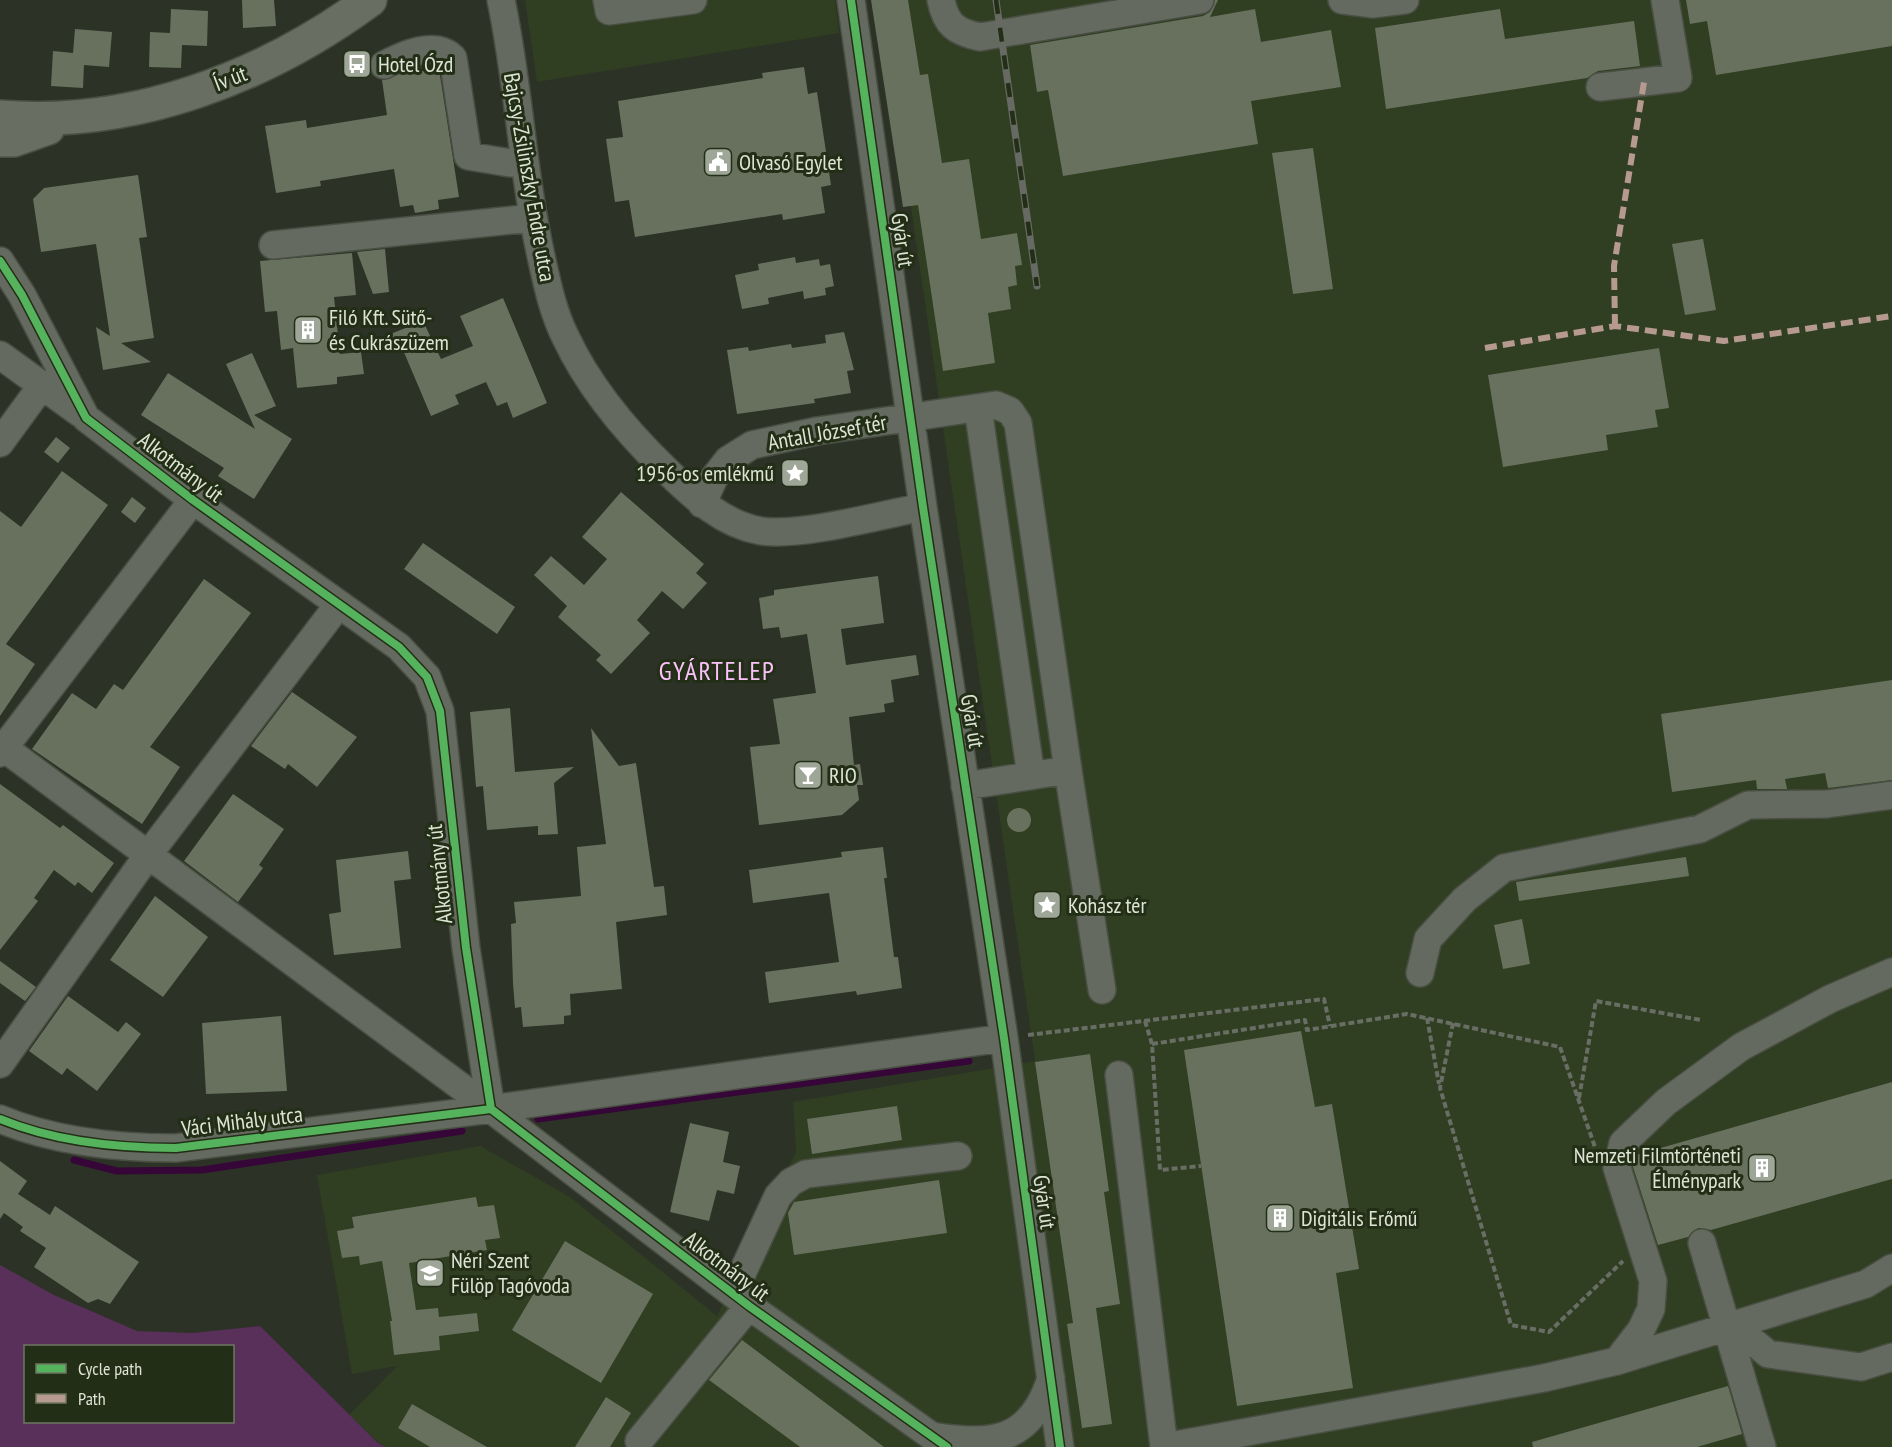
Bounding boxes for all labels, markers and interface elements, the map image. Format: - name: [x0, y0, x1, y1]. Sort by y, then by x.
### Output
- bus stop icon: Hotel Ózd: [341, 48, 373, 80]
- place label: Hotel Ózd: [378, 50, 453, 78]
- street label: Ív út: [209, 59, 251, 97]
- street label: Bajcsy-Zsilinszky Endre utca: [498, 70, 562, 284]
- public building icon: Olvasó Egylet: [702, 146, 734, 178]
- place label: Olvasó Egylet: [739, 148, 843, 176]
- street label: Gyár út: [885, 211, 921, 269]
- place label: Filó Kft. Sütő- és Cukrászüzem: [329, 303, 449, 356]
- building icon: Filó Kft. Sütő- és Cukrászüzem: [292, 314, 324, 346]
- street label: Antall József tér: [765, 408, 889, 456]
- street label: Alkotmány út: [133, 426, 229, 508]
- place icon: 1956-os emlékmű: [779, 457, 811, 489]
- place label: 1956-os emlékmű: [636, 459, 774, 487]
- district label: GYÁRTELEP: [659, 654, 775, 687]
- street label: Gyár út: [955, 692, 991, 750]
- bar icon: RIO: [792, 759, 824, 791]
- place label: RIO: [829, 761, 857, 789]
- street label: Alkotmány út: [420, 823, 458, 925]
- place icon: Kohász tér: [1031, 889, 1063, 921]
- place label: Kohász tér: [1068, 891, 1146, 919]
- street label: Váci Mihály utca: [179, 1100, 304, 1142]
- place label: Nemzeti Filmtörténeti Élménypark: [1574, 1141, 1741, 1194]
- building icon: Nemzeti Filmtörténeti Élménypark: [1746, 1152, 1778, 1184]
- street label: Gyár út: [1027, 1173, 1063, 1231]
- building icon: Digitális Erőmű: [1264, 1202, 1296, 1234]
- place label: Digitális Erőmű: [1301, 1204, 1417, 1232]
- street label: Alkotmány út: [679, 1225, 775, 1307]
- place label: Néri Szent Fülöp Tagóvoda: [451, 1246, 570, 1299]
- school or university icon: Néri Szent Fülöp Tagóvoda: [414, 1257, 446, 1289]
- legend: [24, 1345, 234, 1423]
- text: Cycle path: [78, 1357, 142, 1380]
- text: Path: [78, 1387, 106, 1410]

